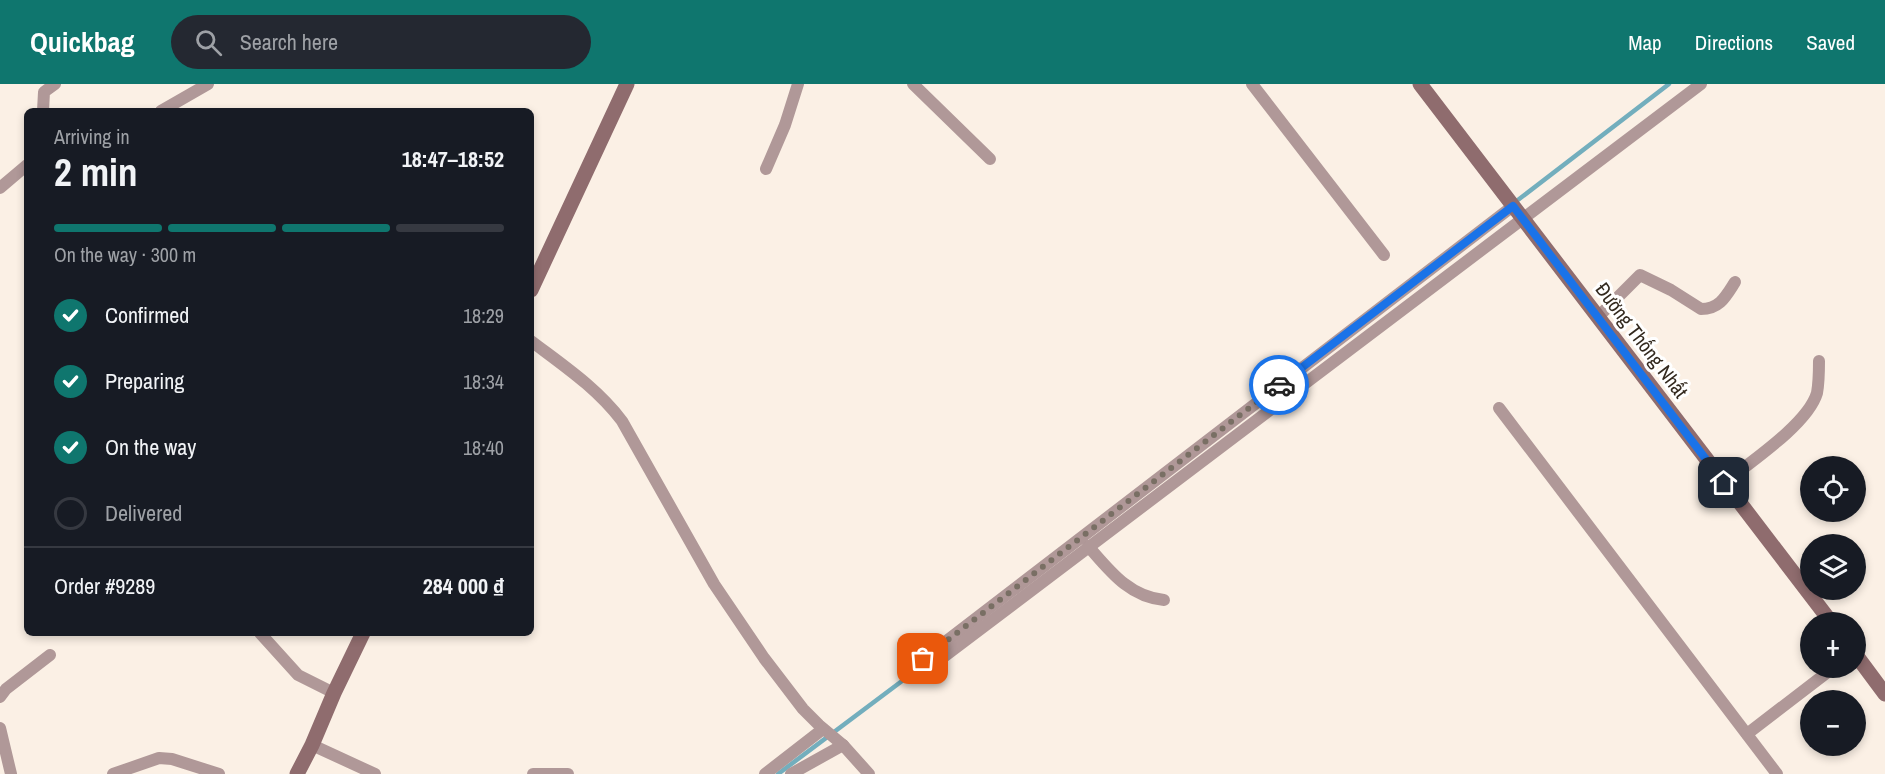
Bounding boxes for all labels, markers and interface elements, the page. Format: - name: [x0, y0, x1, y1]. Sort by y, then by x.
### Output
- search box: [171, 15, 591, 69]
- text: Quickbag: [30, 23, 135, 61]
- icon: search: [192, 26, 225, 59]
- text: Search here: [240, 27, 338, 57]
- text: Map: [1628, 28, 1662, 57]
- text: Directions: [1695, 28, 1773, 57]
- text: Saved: [1806, 28, 1855, 57]
- text: Arriving in: [54, 123, 130, 150]
- text: 18:47–18:52: [402, 144, 504, 174]
- text: 2 min: [54, 146, 138, 198]
- text: On the way · 300 m: [54, 241, 196, 268]
- street label: Đường Thống Nhất: [1590, 277, 1695, 404]
- icon: check: [54, 299, 87, 332]
- text: Confirmed: [105, 300, 189, 330]
- text: 18:29: [463, 302, 504, 329]
- courier: [1249, 355, 1309, 415]
- icon: check: [54, 365, 87, 398]
- text: Preparing: [105, 366, 184, 396]
- text: 18:34: [463, 368, 504, 395]
- icon: car: [1263, 369, 1296, 402]
- icon: check: [54, 431, 87, 464]
- text: On the way: [105, 432, 196, 462]
- text: 18:40: [463, 434, 504, 461]
- map controls: [1800, 456, 1866, 756]
- button: locate: [1800, 456, 1866, 522]
- pin: [1698, 457, 1749, 508]
- icon: home: [1707, 466, 1740, 499]
- text: Delivered: [105, 498, 182, 528]
- button: layers: [1800, 534, 1866, 600]
- text: Order #9289: [54, 571, 155, 601]
- text: 284 000 ₫: [423, 571, 504, 601]
- button: +: [1800, 612, 1866, 678]
- pin: [897, 633, 948, 684]
- icon: bag: [906, 642, 939, 675]
- button: −: [1800, 690, 1866, 756]

